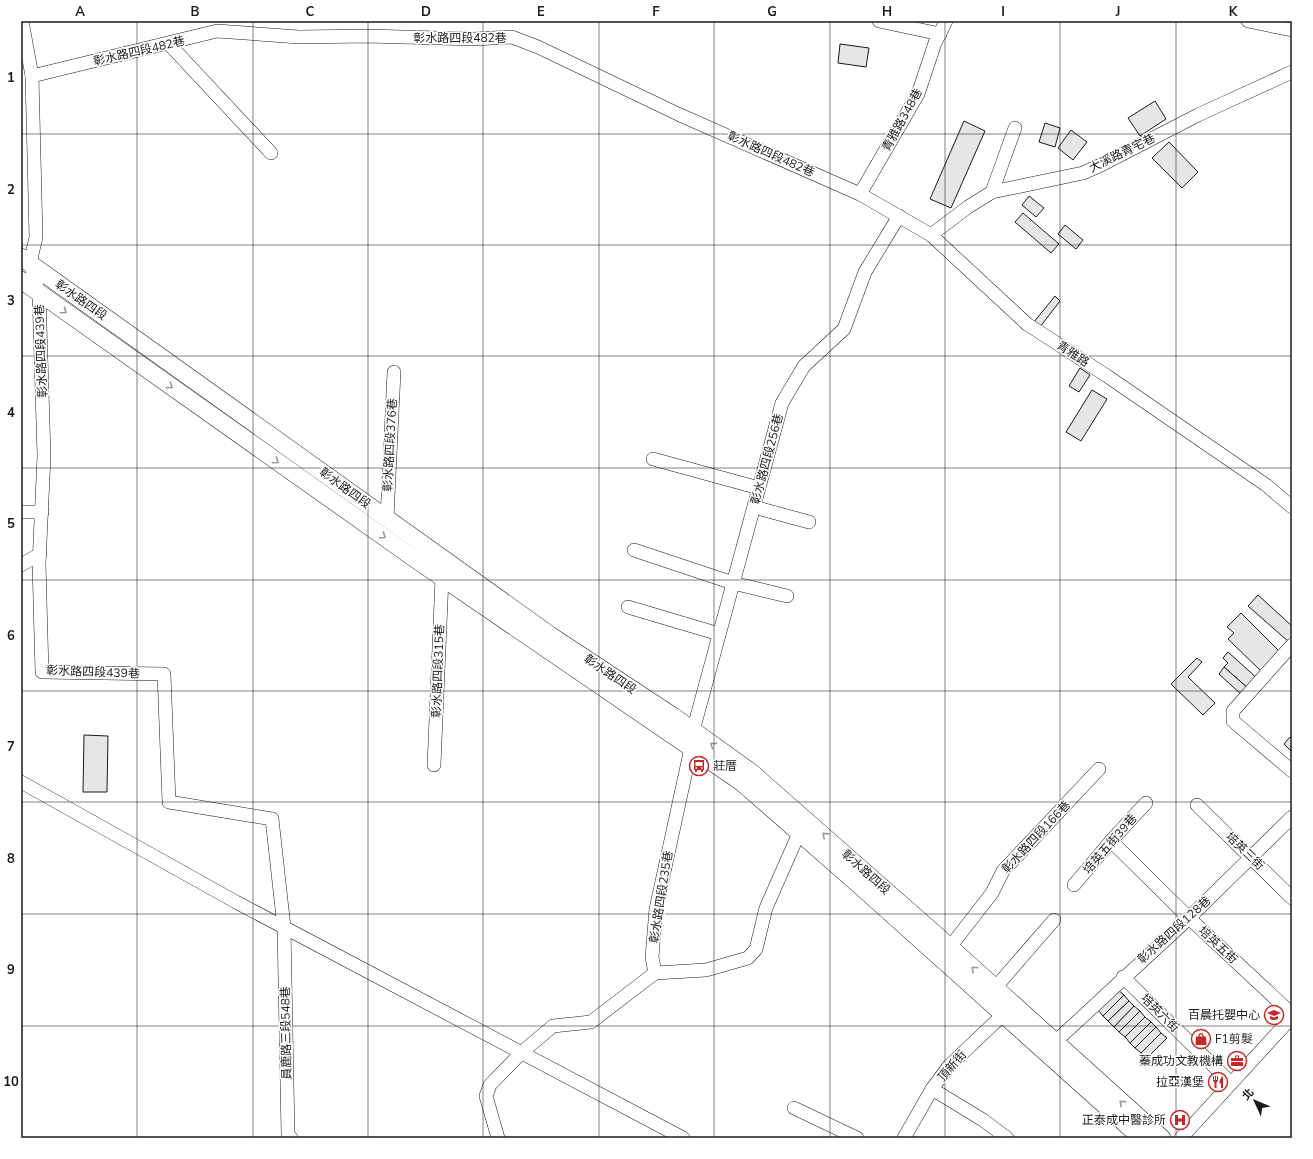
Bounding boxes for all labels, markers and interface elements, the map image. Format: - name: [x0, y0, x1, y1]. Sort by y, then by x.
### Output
- text: A: [75, 3, 85, 21]
- text: B: [191, 3, 200, 21]
- text: C: [306, 3, 315, 21]
- text: D: [421, 3, 431, 21]
- text: E: [537, 3, 545, 21]
- text: F: [652, 3, 660, 21]
- text: G: [767, 3, 777, 21]
- text: H: [882, 3, 892, 21]
- text: I: [1001, 3, 1005, 21]
- text: J: [1115, 3, 1120, 21]
- text: K: [1229, 3, 1238, 21]
- street label: 彰水路四段482巷: [413, 30, 507, 46]
- street label: 彰水路四段482巷: [92, 33, 186, 69]
- text: 1: [7, 69, 15, 87]
- street label: 青雅路348巷: [878, 86, 926, 154]
- street label: 彰水路四段482巷: [725, 128, 817, 180]
- street label: 大溪路青宅巷: [1086, 130, 1158, 176]
- text: 2: [7, 181, 15, 199]
- street label: 彰水路四段: [52, 276, 110, 324]
- text: 3: [7, 292, 15, 310]
- street label: 彰水路四段439巷: [31, 304, 51, 398]
- one-way arrow: [60, 306, 67, 313]
- street label: 青雅路: [1054, 337, 1092, 371]
- one-way arrow: [166, 381, 173, 388]
- street label: 彰水路四段376巷: [380, 398, 400, 492]
- text: 4: [7, 404, 15, 422]
- street label: 彰水路四段256巷: [747, 412, 787, 506]
- one-way arrow: [272, 456, 279, 463]
- street label: 彰水路四段: [316, 464, 374, 512]
- text: 5: [7, 515, 15, 533]
- one-way arrow: [378, 531, 385, 538]
- street label: 彰水路四段315巷: [428, 624, 448, 718]
- text: 6: [7, 627, 15, 645]
- street label: 彰水路四段: [581, 651, 639, 697]
- street label: 彰水路四段439巷: [46, 662, 140, 682]
- text: 7: [7, 738, 15, 756]
- one-way arrow: [710, 743, 717, 750]
- bus stop icon: 莊厝: [688, 755, 710, 777]
- place label: 莊厝: [713, 758, 737, 774]
- street label: 彰水路四段166巷: [998, 797, 1074, 877]
- street label: 培英五街39巷: [1080, 811, 1140, 877]
- street label: 培英三街: [1222, 829, 1268, 873]
- one-way arrow: [822, 833, 829, 840]
- street label: 彰水路四段: [838, 846, 894, 898]
- text: 8: [7, 850, 15, 868]
- street label: 彰水路四段235巷: [646, 850, 676, 944]
- street label: 彰水路四段128巷: [1134, 893, 1214, 967]
- street label: 培英五街: [1195, 923, 1241, 967]
- text: 9: [7, 961, 15, 979]
- one-way arrow: [971, 966, 979, 973]
- street label: 員鹿路三段548巷: [277, 986, 295, 1080]
- street label: 培英六街: [1137, 990, 1183, 1036]
- school or university icon: 百晨托嬰中心: [1263, 1004, 1285, 1026]
- place label: 百晨托嬰中心: [1188, 1007, 1260, 1023]
- shop icon: F1剪髮: [1190, 1028, 1212, 1050]
- place label: F1剪髮: [1215, 1031, 1253, 1047]
- street label: 頂新街: [934, 1047, 970, 1085]
- office icon: 蓁成功文教機構: [1226, 1050, 1248, 1072]
- place label: 蓁成功文教機構: [1139, 1053, 1223, 1069]
- restaurant icon: 拉亞漢堡: [1207, 1071, 1229, 1093]
- text: 10: [3, 1073, 19, 1091]
- place label: 拉亞漢堡: [1156, 1074, 1204, 1090]
- north arrow: [1235, 1081, 1275, 1121]
- text: 北: [1239, 1085, 1257, 1104]
- one-way arrow: [1119, 1100, 1127, 1107]
- hospital icon: 正泰成中醫診所: [1169, 1109, 1191, 1131]
- place label: 正泰成中醫診所: [1082, 1112, 1166, 1128]

